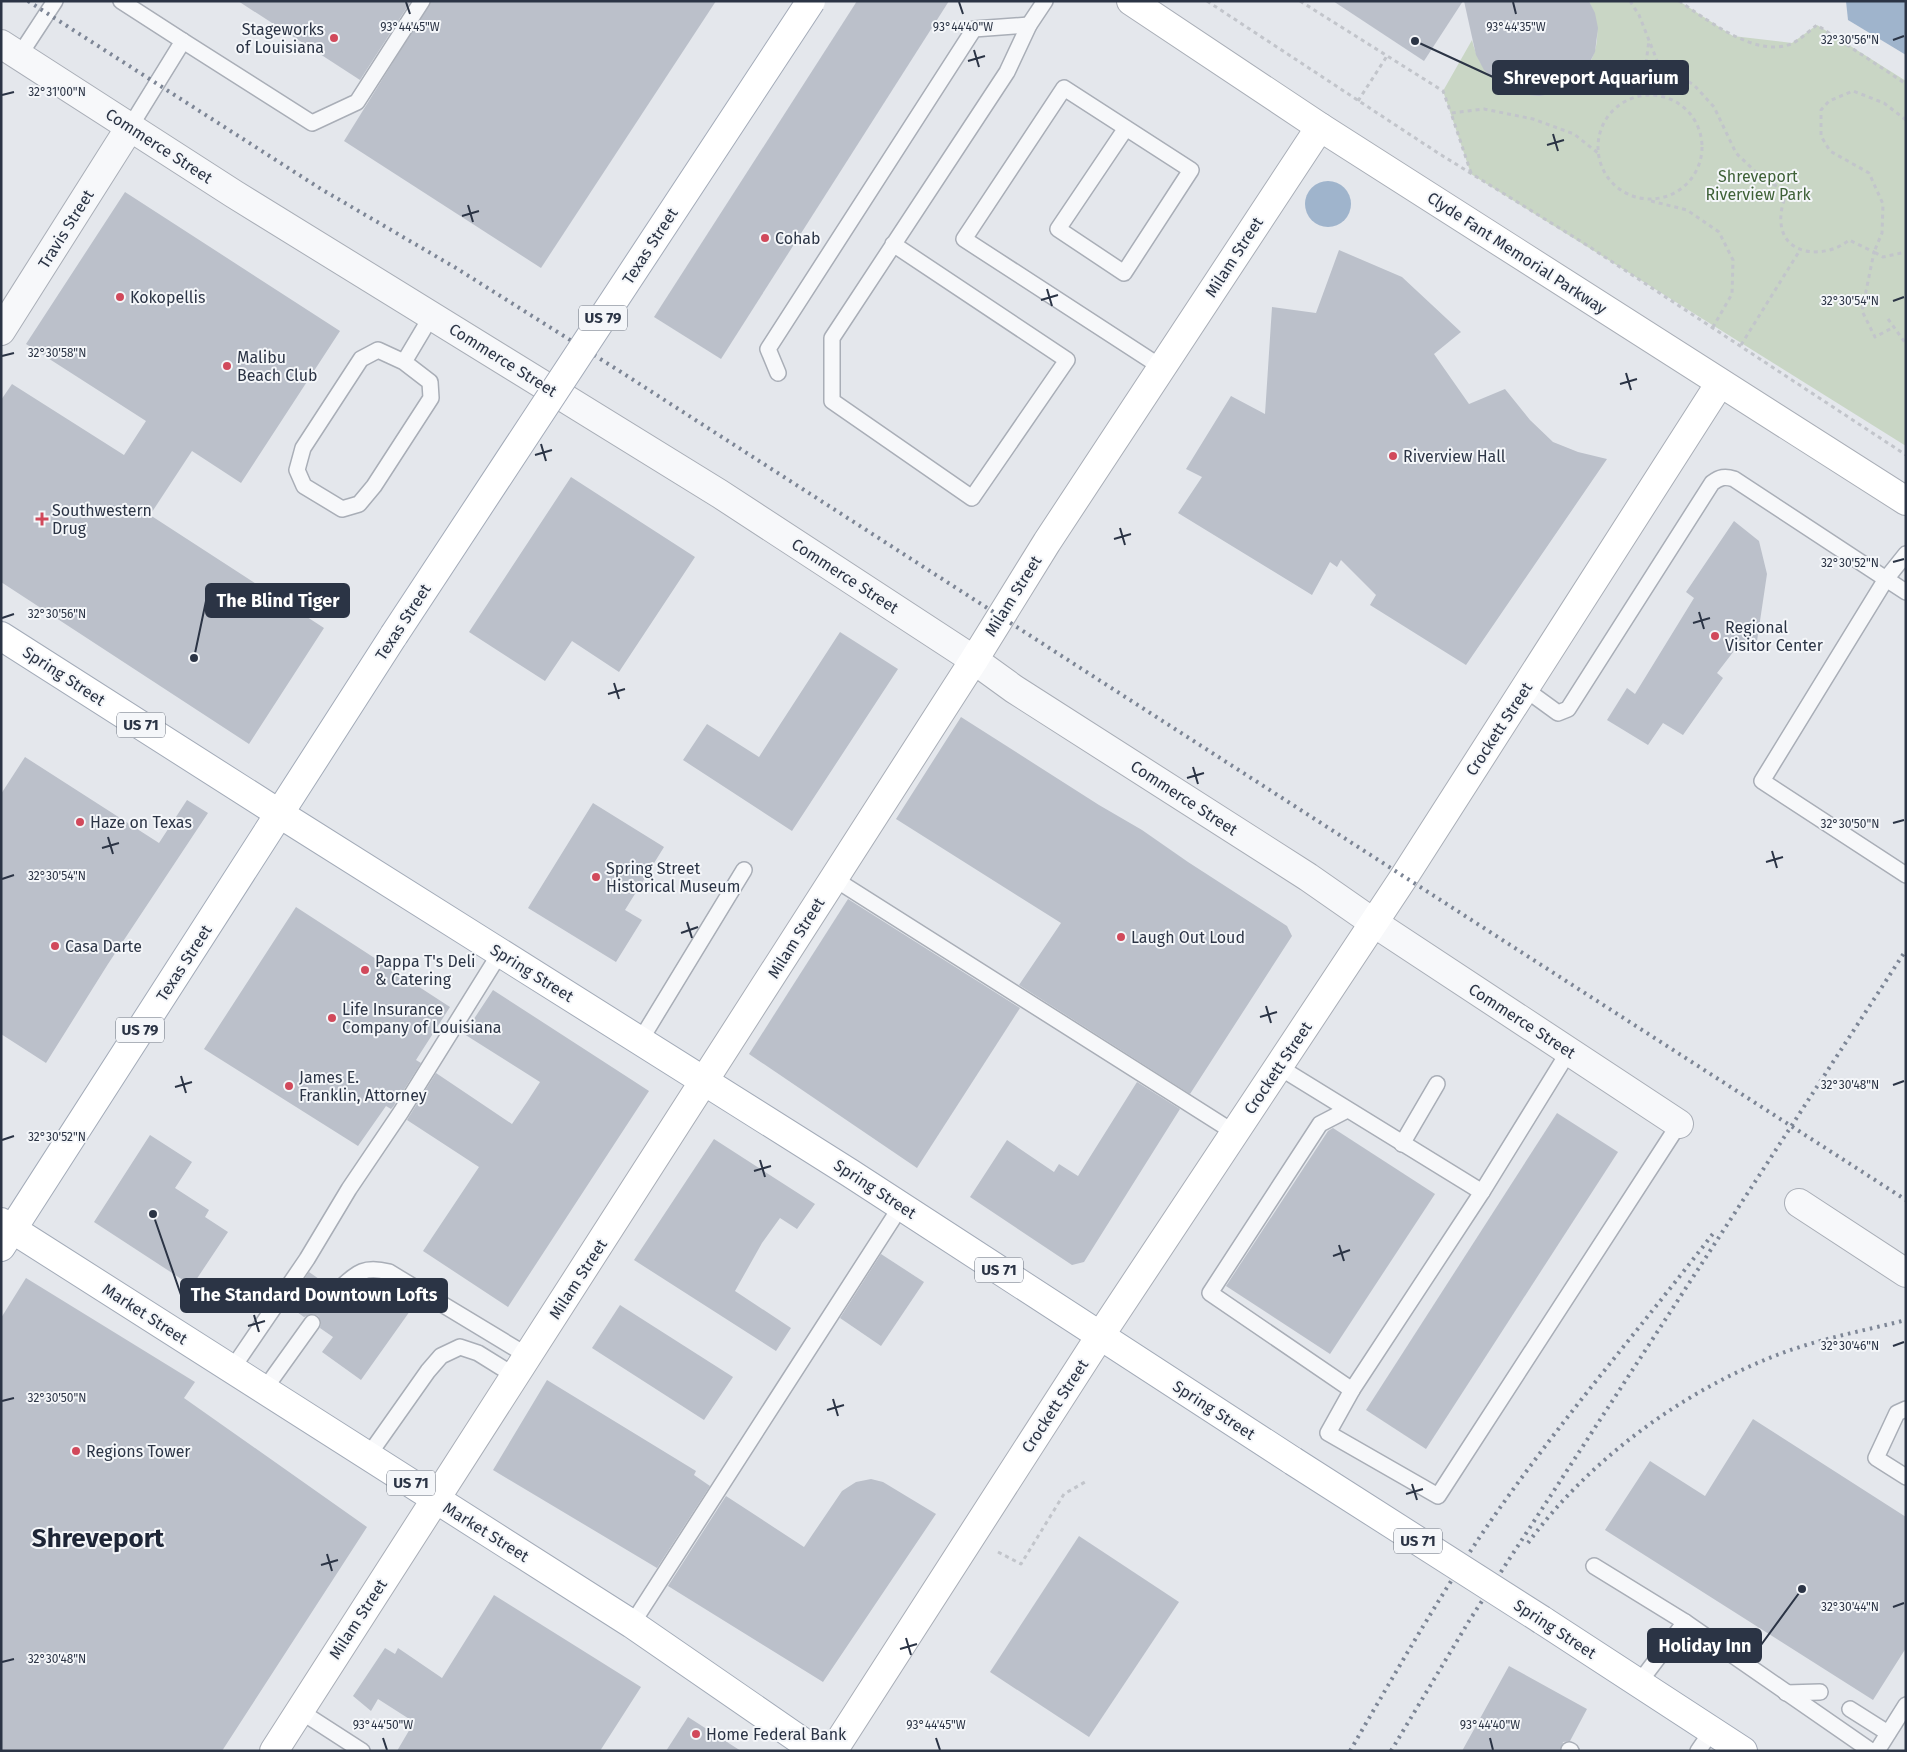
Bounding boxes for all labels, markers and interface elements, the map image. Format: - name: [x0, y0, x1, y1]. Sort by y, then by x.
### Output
- place label: Stageworks of Louisiana: [236, 20, 324, 57]
- text: 93°44'45"W: [380, 20, 440, 34]
- text: 93°44'40"W: [933, 20, 993, 34]
- text: 93°44'35"W: [1486, 20, 1546, 34]
- marker: Stageworks of Louisiana: [328, 32, 340, 44]
- text: 32°30'56"N: [1821, 33, 1879, 47]
- callout: Shreveport Aquarium: [1493, 61, 1688, 94]
- text: Shreveport Aquarium: [1503, 67, 1679, 89]
- text: 32°31'00"N: [28, 85, 86, 99]
- street label: Commerce Street: [102, 104, 216, 188]
- park label: Shreveport Riverview Park: [1705, 167, 1811, 204]
- street label: Travis Street: [34, 186, 98, 272]
- street label: Clyde Fant Memorial Parkway: [1424, 188, 1610, 318]
- street label: Texas Street: [618, 204, 682, 288]
- street label: Milam Street: [1201, 213, 1267, 301]
- place label: Cohab: [775, 229, 821, 248]
- marker: Cohab: [759, 232, 771, 244]
- place label: Kokopellis: [130, 288, 206, 307]
- marker: Kokopellis: [114, 291, 126, 303]
- text: 32°30'54"N: [1821, 294, 1879, 308]
- road number: US 79: [579, 306, 627, 330]
- street label: Commerce Street: [446, 319, 561, 401]
- text: 32°30'58"N: [28, 346, 86, 360]
- place label: Malibu Beach Club: [237, 348, 318, 385]
- marker: Malibu Beach Club: [221, 360, 233, 372]
- place label: Riverview Hall: [1403, 447, 1506, 466]
- marker: Riverview Hall: [1387, 450, 1399, 462]
- place label: Southwestern Drug: [52, 501, 152, 538]
- marker: Southwestern Drug: [36, 513, 48, 525]
- street label: Commerce Street: [788, 534, 902, 618]
- street label: Milam Street: [981, 552, 1045, 640]
- text: 32°30'52"N: [1821, 556, 1879, 570]
- street label: Texas Street: [371, 580, 435, 664]
- callout: The Blind Tiger: [206, 584, 349, 617]
- text: The Blind Tiger: [217, 590, 340, 612]
- text: 32°30'56"N: [28, 607, 86, 621]
- place label: Regional Visitor Center: [1725, 618, 1824, 655]
- marker: Regional Visitor Center: [1709, 630, 1721, 642]
- street label: Spring Street: [19, 642, 109, 710]
- street label: Crockett Street: [1462, 679, 1536, 779]
- road number: US 71: [117, 712, 165, 738]
- street label: Commerce Street: [1127, 756, 1241, 840]
- place label: Haze on Texas: [90, 813, 192, 832]
- marker: Haze on Texas: [74, 816, 86, 828]
- text: 32°30'50"N: [1821, 817, 1879, 831]
- place label: Spring Street Historical Museum: [606, 859, 740, 896]
- text: 32°30'54"N: [28, 869, 86, 883]
- marker: Spring Street Historical Museum: [590, 871, 602, 883]
- street label: Milam Street: [764, 894, 828, 982]
- street label: Texas Street: [152, 921, 216, 1005]
- place label: Laugh Out Loud: [1131, 928, 1245, 947]
- marker: Laugh Out Loud: [1115, 931, 1127, 943]
- place label: Casa Darte: [65, 937, 142, 956]
- marker: Casa Darte: [49, 940, 61, 952]
- street label: Spring Street: [487, 940, 577, 1006]
- place label: Pappa T's Deli & Catering: [375, 952, 476, 989]
- marker: Pappa T's Deli & Catering: [359, 964, 371, 976]
- street label: Commerce Street: [1465, 979, 1579, 1063]
- place label: Life Insurance Company of Louisiana: [342, 1000, 502, 1037]
- marker: Life Insurance Company of Louisiana: [326, 1012, 338, 1024]
- road number: US 79: [116, 1018, 164, 1042]
- street label: Crockett Street: [1240, 1018, 1316, 1118]
- place label: James E. Franklin, Attorney: [299, 1068, 427, 1105]
- text: 32°30'48"N: [1821, 1078, 1879, 1092]
- marker: James E. Franklin, Attorney: [283, 1080, 295, 1092]
- text: 32°30'52"N: [28, 1130, 86, 1144]
- street label: Spring Street: [830, 1155, 920, 1223]
- street label: Milam Street: [545, 1235, 611, 1323]
- road number: US 71: [975, 1258, 1023, 1282]
- street label: Market Street: [99, 1279, 191, 1349]
- callout: The Standard Downtown Lofts: [181, 1279, 447, 1312]
- text: The Standard Downtown Lofts: [191, 1284, 438, 1306]
- text: 32°30'46"N: [1821, 1339, 1879, 1353]
- street label: Crockett Street: [1018, 1356, 1092, 1456]
- street label: Spring Street: [1169, 1376, 1259, 1444]
- text: 32°30'50"N: [28, 1391, 86, 1405]
- place label: Regions Tower: [86, 1442, 191, 1461]
- marker: Regions Tower: [70, 1445, 82, 1457]
- road number: US 71: [387, 1470, 435, 1496]
- street label: Market Street: [440, 1498, 533, 1566]
- district label: Shreveport: [32, 1523, 165, 1554]
- road number: US 71: [1394, 1528, 1442, 1554]
- street label: Milam Street: [325, 1575, 391, 1663]
- street label: Spring Street: [1510, 1595, 1600, 1663]
- text: 32°30'44"N: [1821, 1600, 1879, 1614]
- callout: Holiday Inn: [1648, 1629, 1761, 1662]
- text: Holiday Inn: [1659, 1635, 1751, 1657]
- text: 32°30'48"N: [28, 1652, 86, 1666]
- text: 93°44'50"W: [353, 1718, 413, 1732]
- text: 93°44'45"W: [906, 1718, 966, 1732]
- text: 93°44'40"W: [1460, 1718, 1520, 1732]
- place label: Home Federal Bank: [706, 1725, 847, 1744]
- marker: Home Federal Bank: [690, 1728, 702, 1740]

